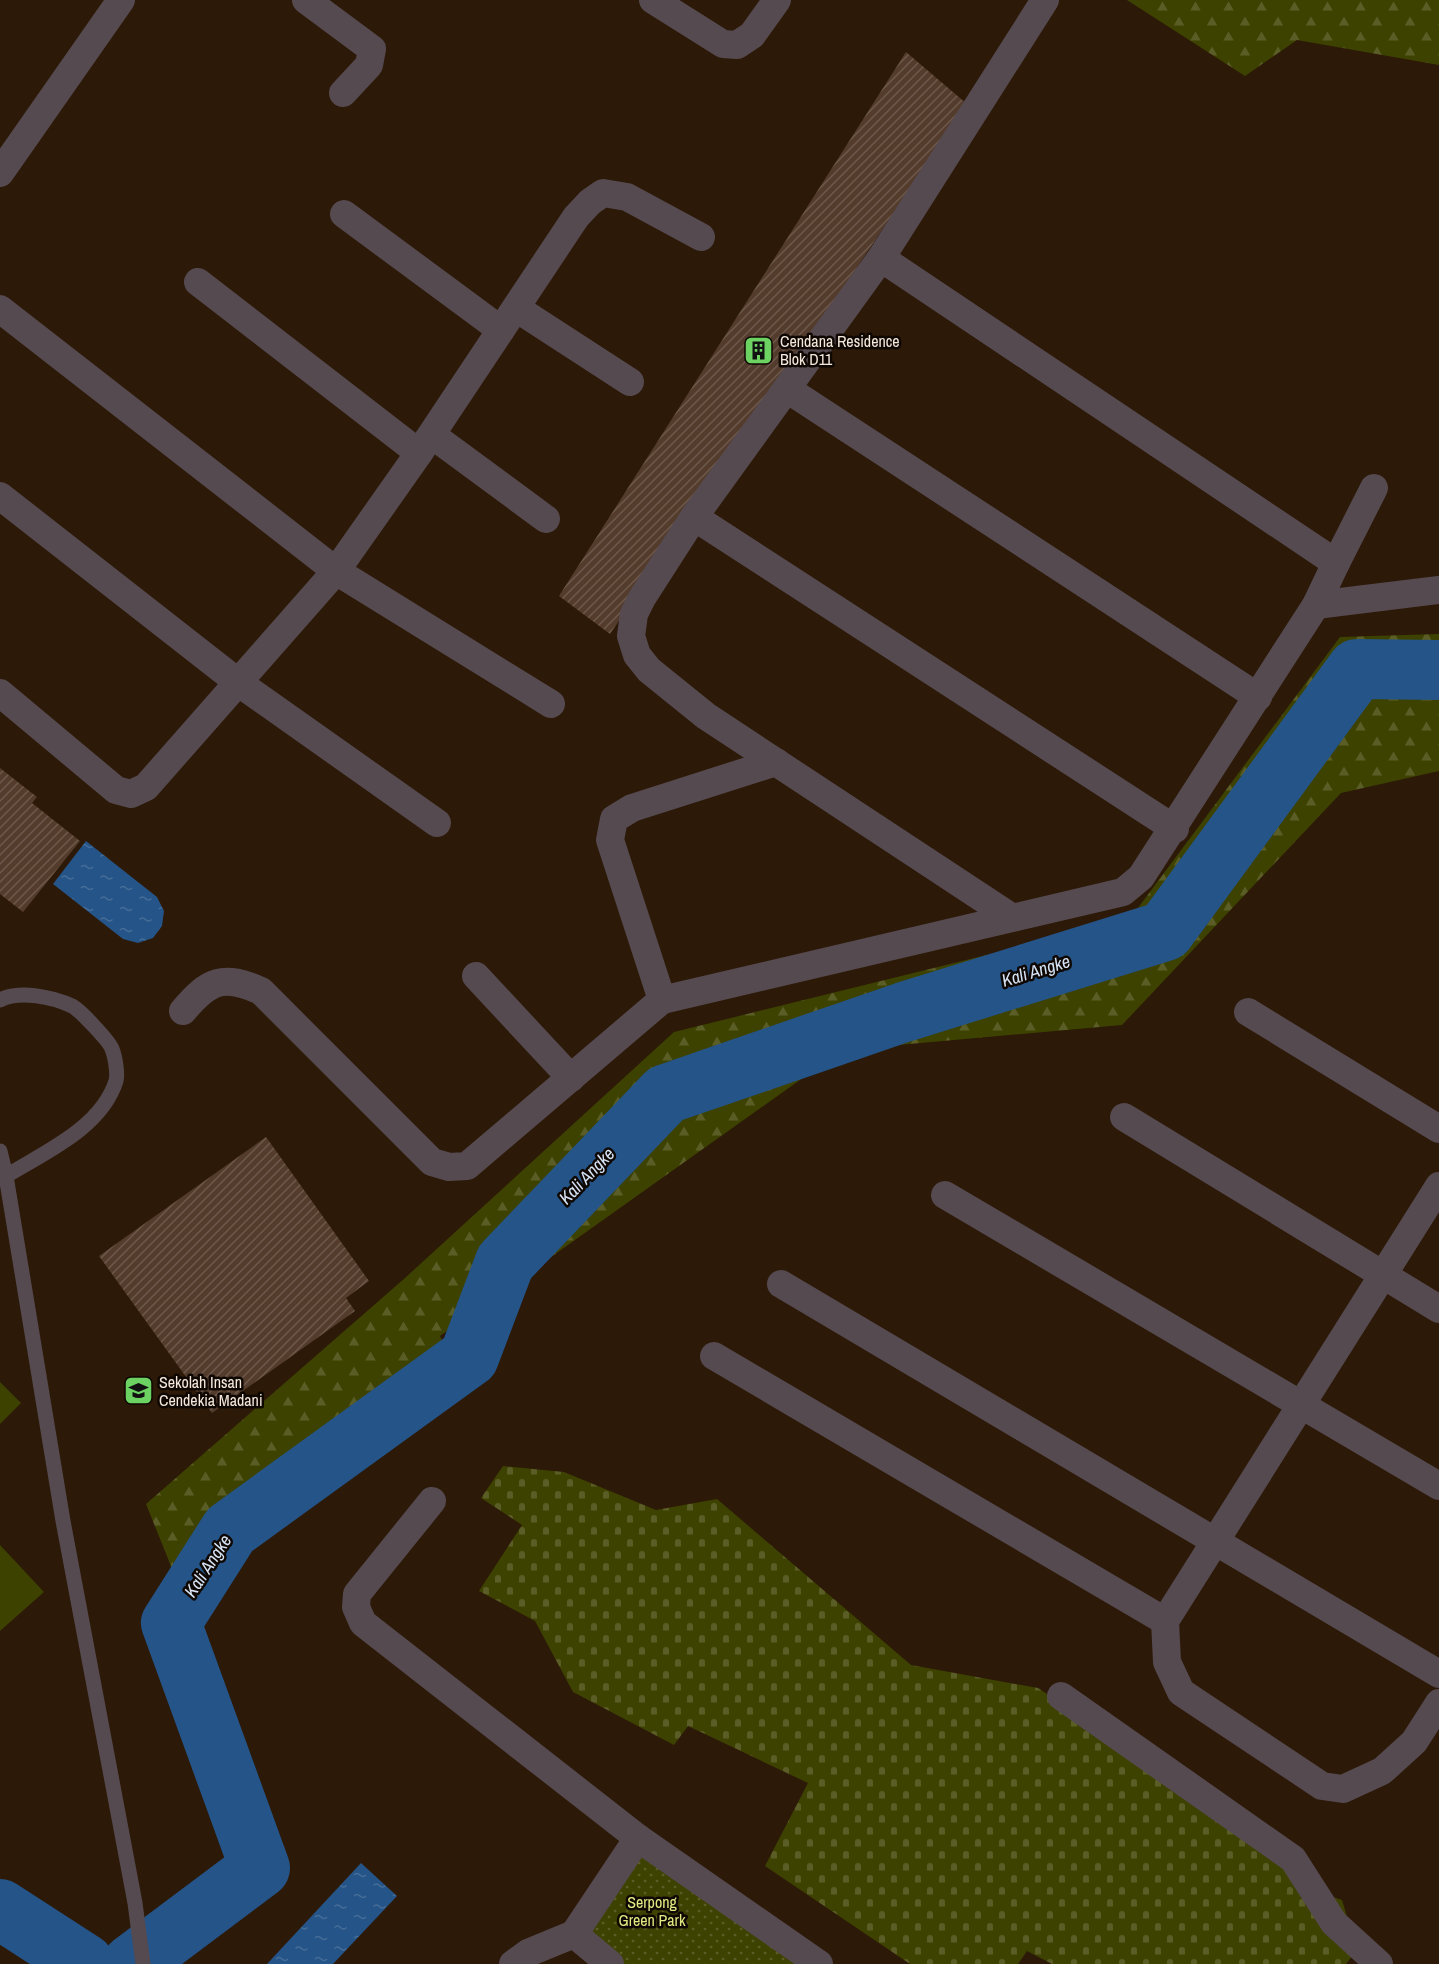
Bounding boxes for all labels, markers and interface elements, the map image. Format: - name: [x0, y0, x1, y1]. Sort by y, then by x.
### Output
- place label: Cendana Residence Blok D11: [780, 330, 900, 370]
- building icon: Cendana Residence Blok D11: [743, 334, 775, 366]
- water label: Kali Angke: [999, 948, 1073, 993]
- water label: Kali Angke: [553, 1142, 620, 1210]
- place label: Sekolah Insan Cendekia Madani: [159, 1371, 263, 1411]
- school or university icon: Sekolah Insan Cendekia Madani: [122, 1375, 154, 1407]
- water label: Kali Angke: [178, 1529, 237, 1602]
- park label: Serpong Green Park: [618, 1891, 686, 1931]

